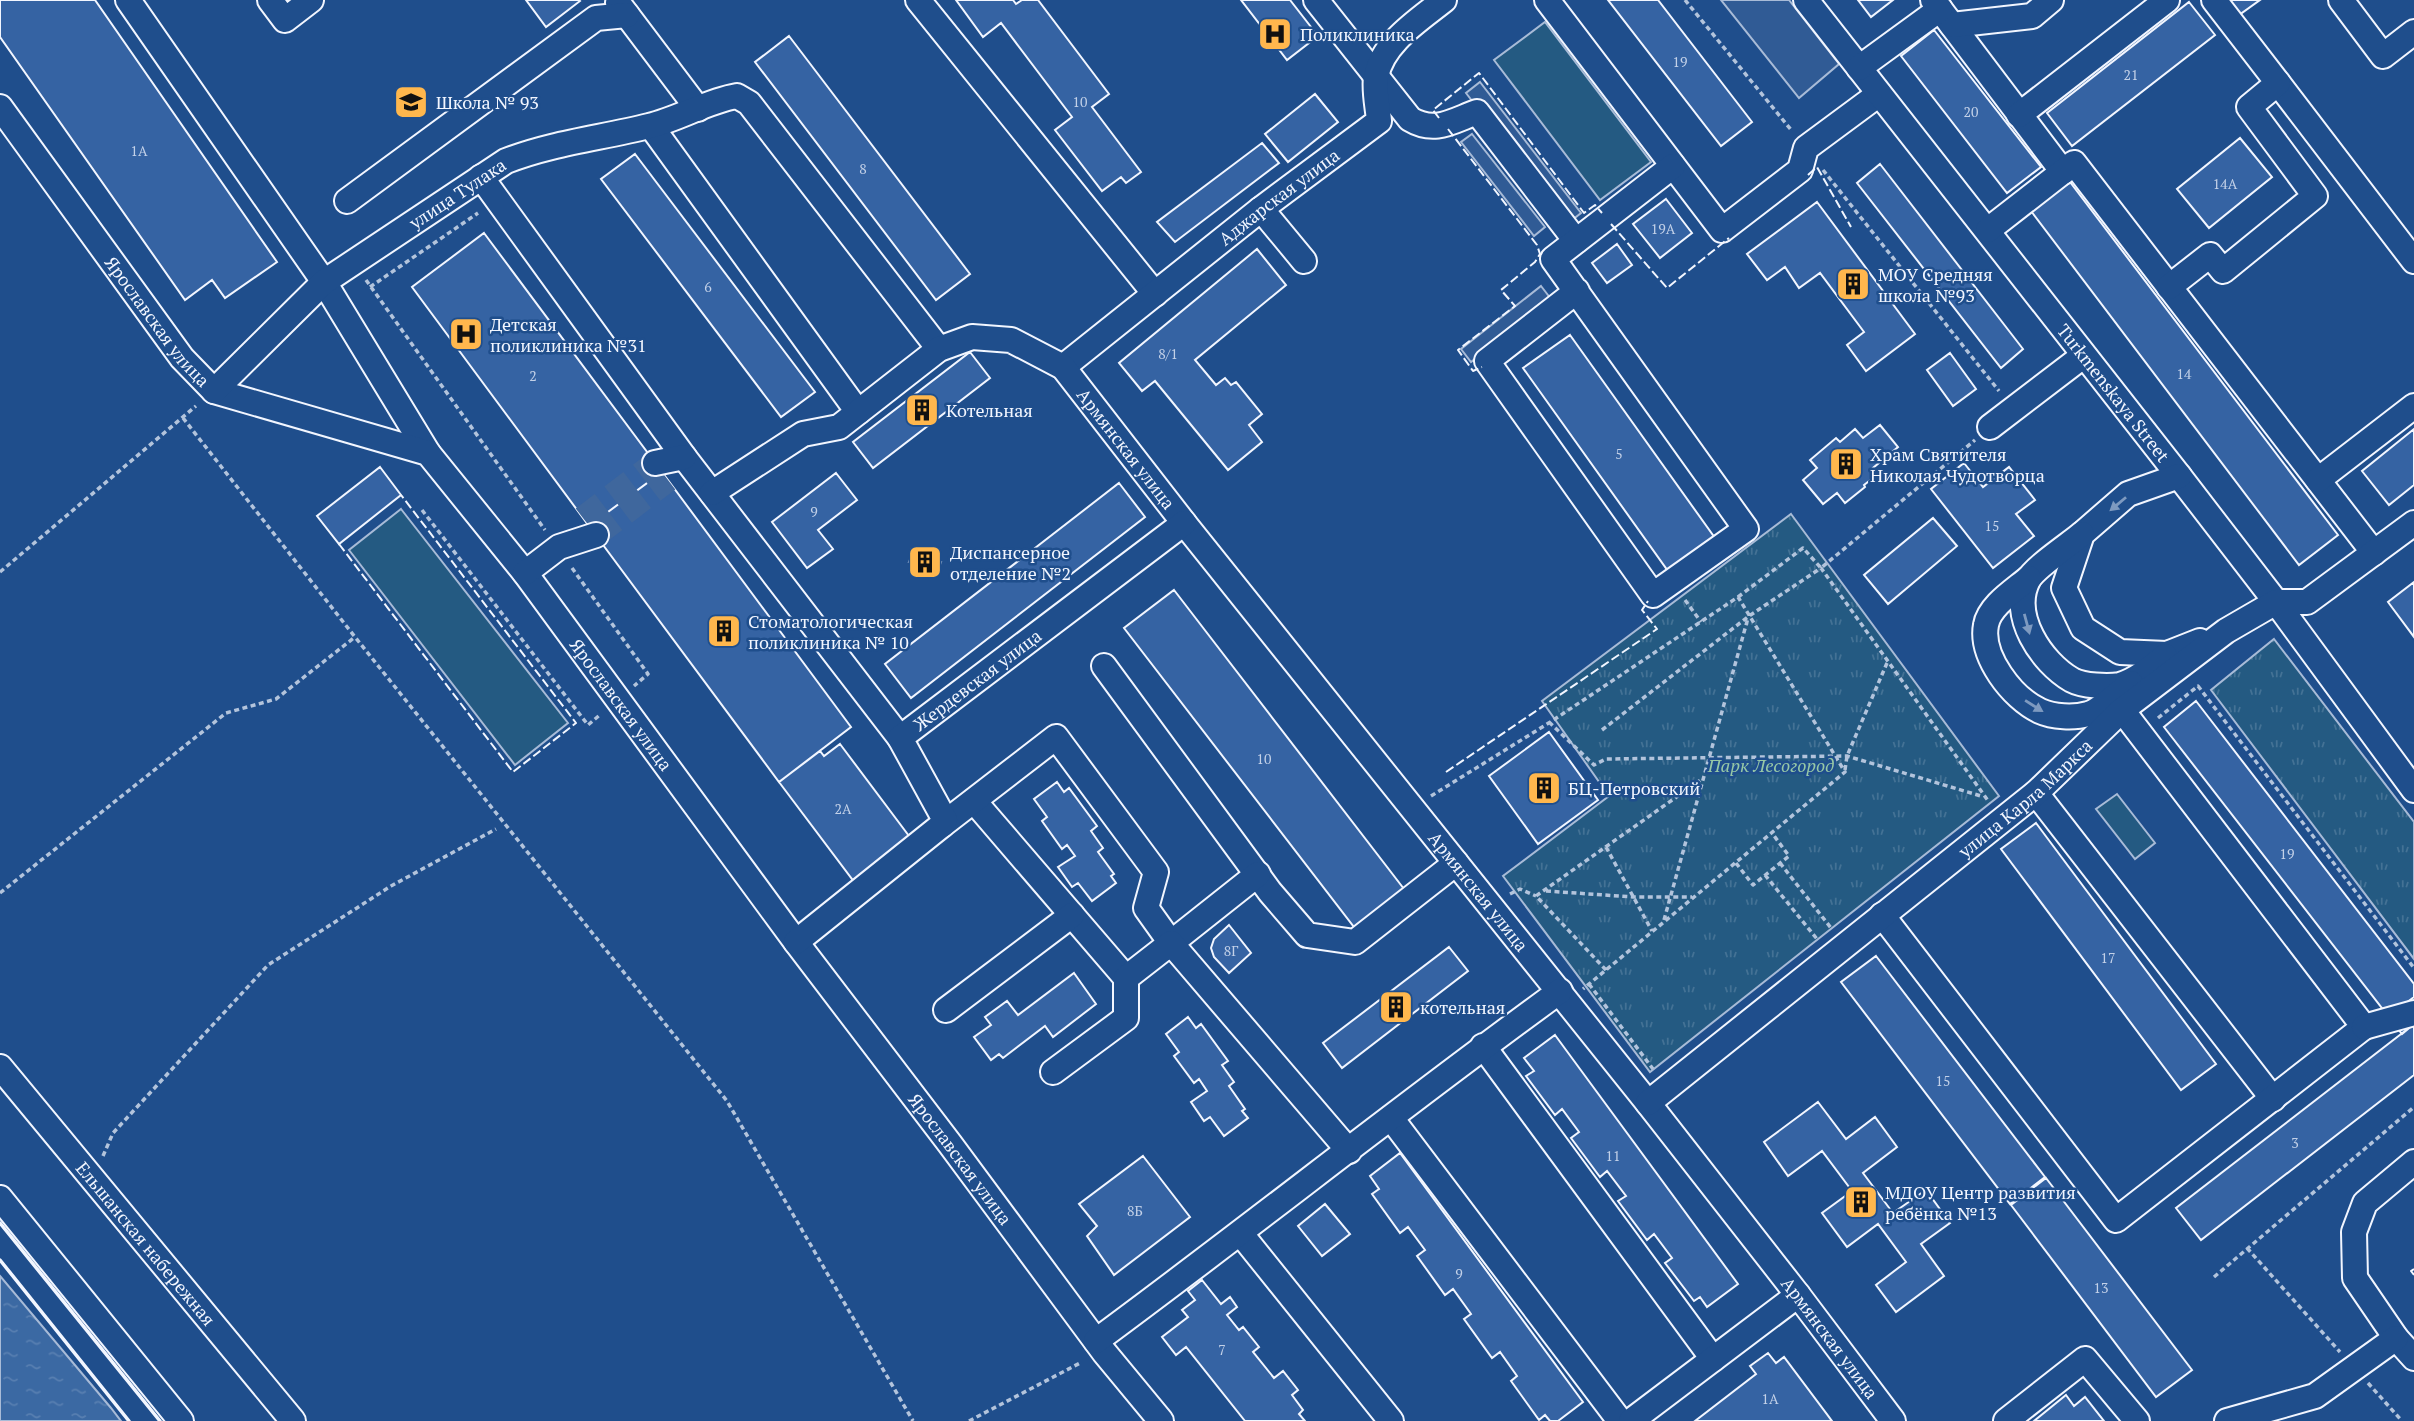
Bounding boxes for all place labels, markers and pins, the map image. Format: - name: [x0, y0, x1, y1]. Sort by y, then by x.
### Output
- hospital icon: Поликлиника: [1256, 15, 1294, 53]
- place label: Поликлиника: [1300, 22, 1415, 46]
- school or university icon: Школа № 93: [392, 83, 430, 121]
- place label: Школа № 93: [436, 90, 539, 114]
- place label: МОУ Средняя школа №93: [1878, 262, 1993, 307]
- building icon: МОУ Средняя школа №93: [1834, 265, 1872, 303]
- place label: Детская поликлиника №31: [490, 312, 647, 357]
- hospital icon: Детская поликлиника №31: [447, 315, 485, 353]
- building icon: Котельная: [903, 391, 941, 429]
- place label: Котельная: [946, 398, 1033, 422]
- place label: Храм Святителя Николая Чудотворца: [1870, 442, 2045, 487]
- building icon: Храм Святителя Николая Чудотворца: [1827, 445, 1865, 483]
- place label: Диспансерное отделение №2: [950, 540, 1071, 585]
- building icon: Диспансерное отделение №2: [906, 543, 944, 581]
- place label: Стоматологическая поликлиника № 10: [748, 609, 913, 654]
- building icon: Стоматологическая поликлиника № 10: [705, 612, 743, 650]
- building icon: БЦ-Петровский: [1525, 769, 1563, 807]
- place label: БЦ-Петровский: [1568, 776, 1700, 800]
- building icon: котельная: [1377, 988, 1415, 1026]
- place label: котельная: [1420, 995, 1505, 1019]
- place label: МДОУ Центр развития ребёнка №13: [1885, 1180, 2076, 1225]
- building icon: МДОУ Центр развития ребёнка №13: [1842, 1183, 1880, 1221]

